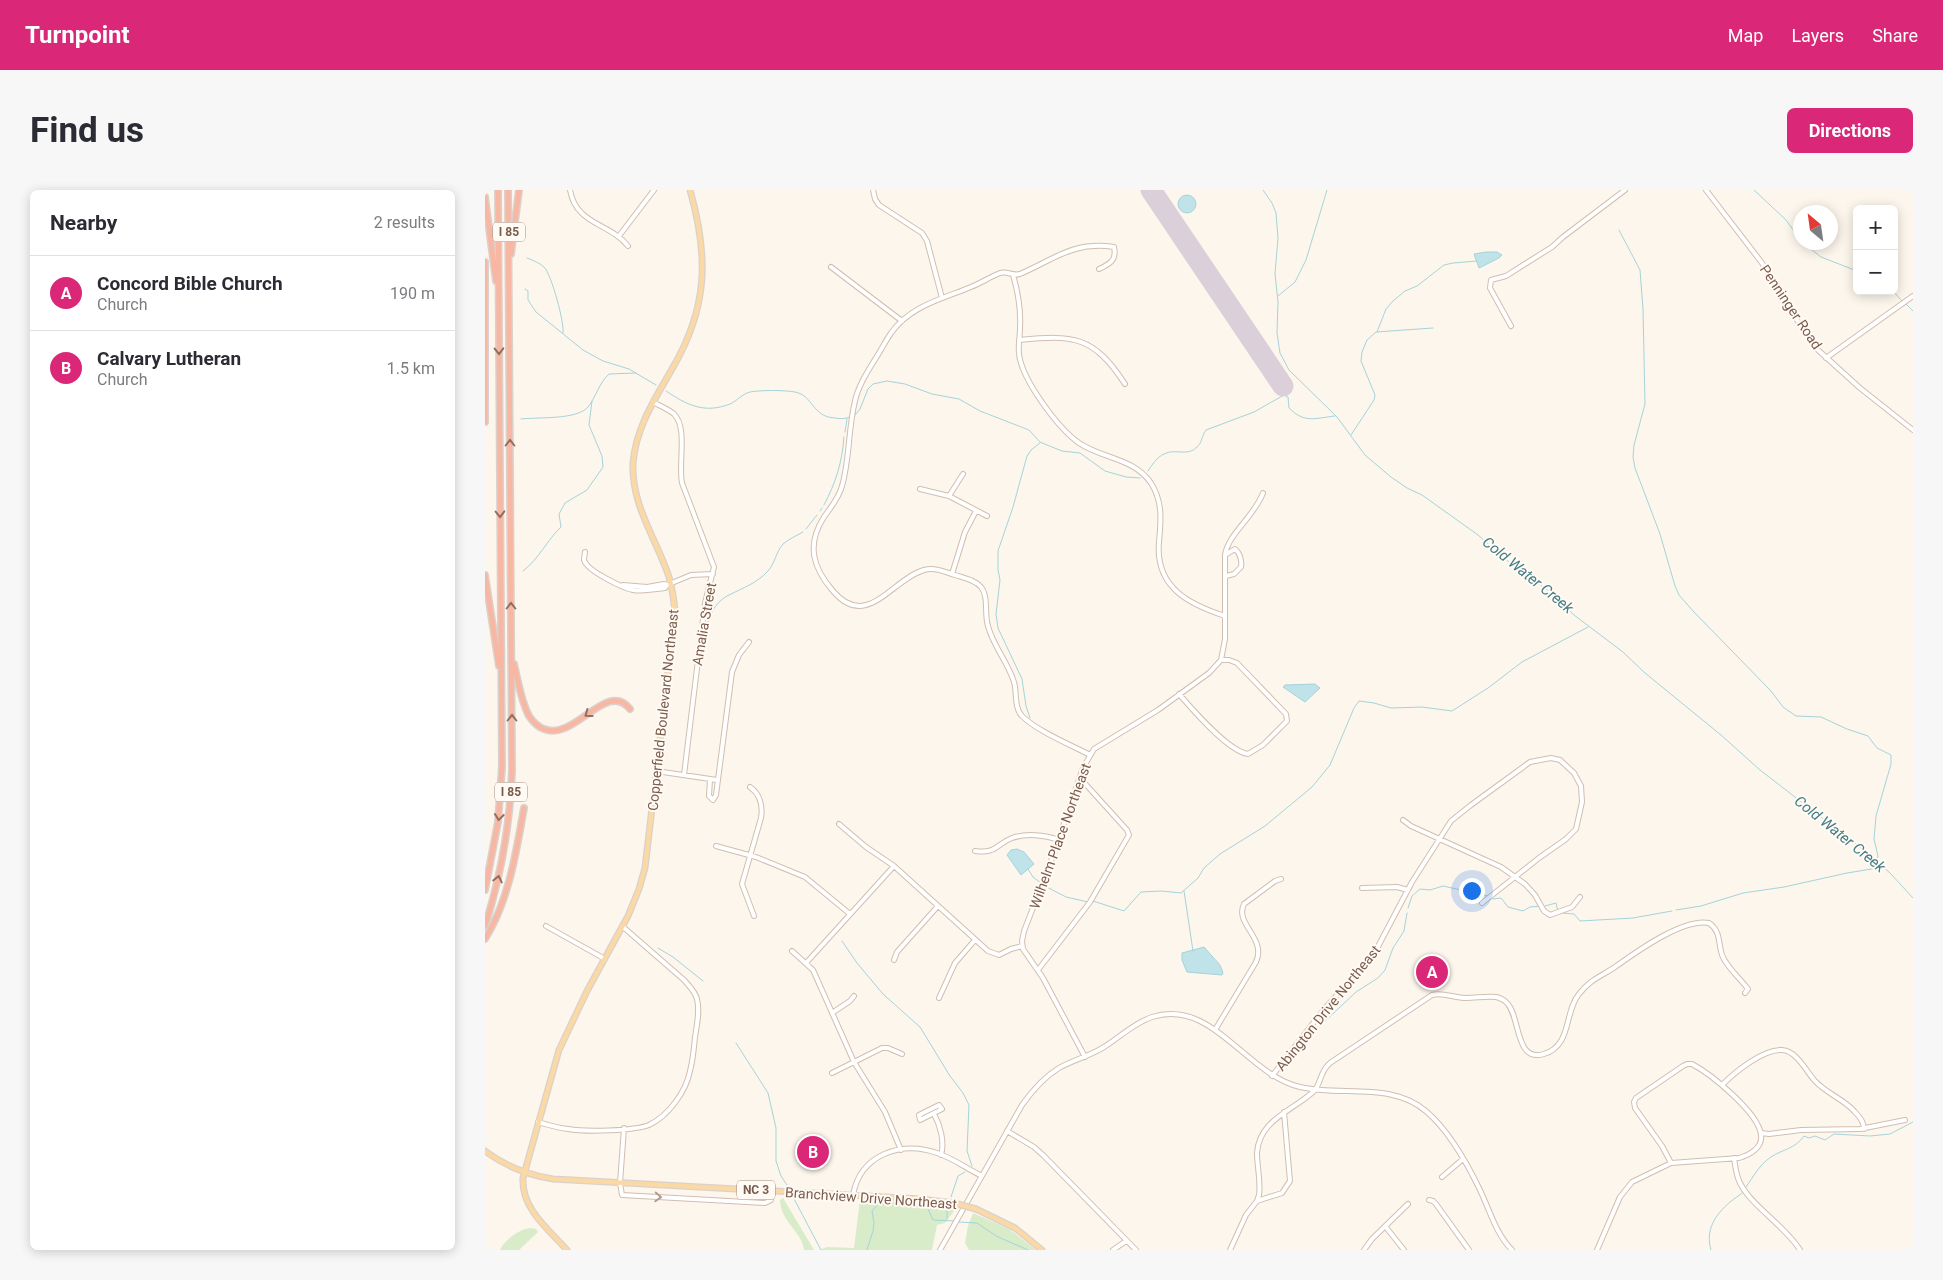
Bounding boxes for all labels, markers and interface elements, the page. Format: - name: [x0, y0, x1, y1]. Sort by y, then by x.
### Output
- text: Turnpoint: [25, 21, 130, 49]
- text: Map: [1728, 25, 1763, 46]
- text: Layers: [1791, 25, 1844, 46]
- text: Share: [1872, 25, 1918, 46]
- button: Directions: [1787, 108, 1913, 153]
- text: Find us: [30, 110, 144, 151]
- north arrow: [1793, 205, 1838, 250]
- map controls: [1853, 205, 1898, 295]
- button: +: [1853, 205, 1898, 250]
- text: Nearby: [50, 211, 117, 235]
- text: 2 results: [374, 213, 435, 232]
- road number: I 85: [493, 222, 525, 242]
- button: −: [1853, 250, 1898, 295]
- street label: Penninger Road: [1757, 262, 1825, 352]
- text: Concord Bible Church: [97, 272, 283, 295]
- text: A: [61, 284, 71, 303]
- text: 190 m: [390, 284, 435, 303]
- text: Church: [97, 295, 148, 314]
- text: Calvary Lutheran: [97, 347, 241, 370]
- one-way arrow: [494, 348, 504, 355]
- text: B: [61, 359, 71, 378]
- text: 1.5 km: [387, 359, 435, 378]
- text: Church: [97, 370, 148, 389]
- one-way arrow: [505, 439, 515, 446]
- one-way arrow: [495, 510, 505, 518]
- water label: Cold Water Creek: [1479, 533, 1578, 618]
- street label: Amalia Street: [689, 581, 719, 667]
- one-way arrow: [506, 602, 516, 610]
- street label: Copperfield Boulevard Northeast: [644, 608, 682, 812]
- one-way arrow: [584, 708, 594, 717]
- one-way arrow: [507, 713, 517, 721]
- street label: Wilhelm Place Northeast: [1026, 761, 1094, 911]
- road number: I 85: [495, 782, 527, 802]
- water label: Cold Water Creek: [1791, 792, 1890, 877]
- one-way arrow: [494, 813, 505, 821]
- one-way arrow: [492, 875, 503, 884]
- your location: [1459, 878, 1485, 904]
- street label: Abington Drive Northeast: [1272, 942, 1384, 1074]
- pin: A: [1416, 953, 1448, 991]
- pin: B: [797, 1133, 829, 1171]
- road number: NC 3: [737, 1180, 775, 1200]
- street label: Branchview Drive Northeast: [784, 1184, 958, 1212]
- one-way arrow: [655, 1192, 663, 1203]

